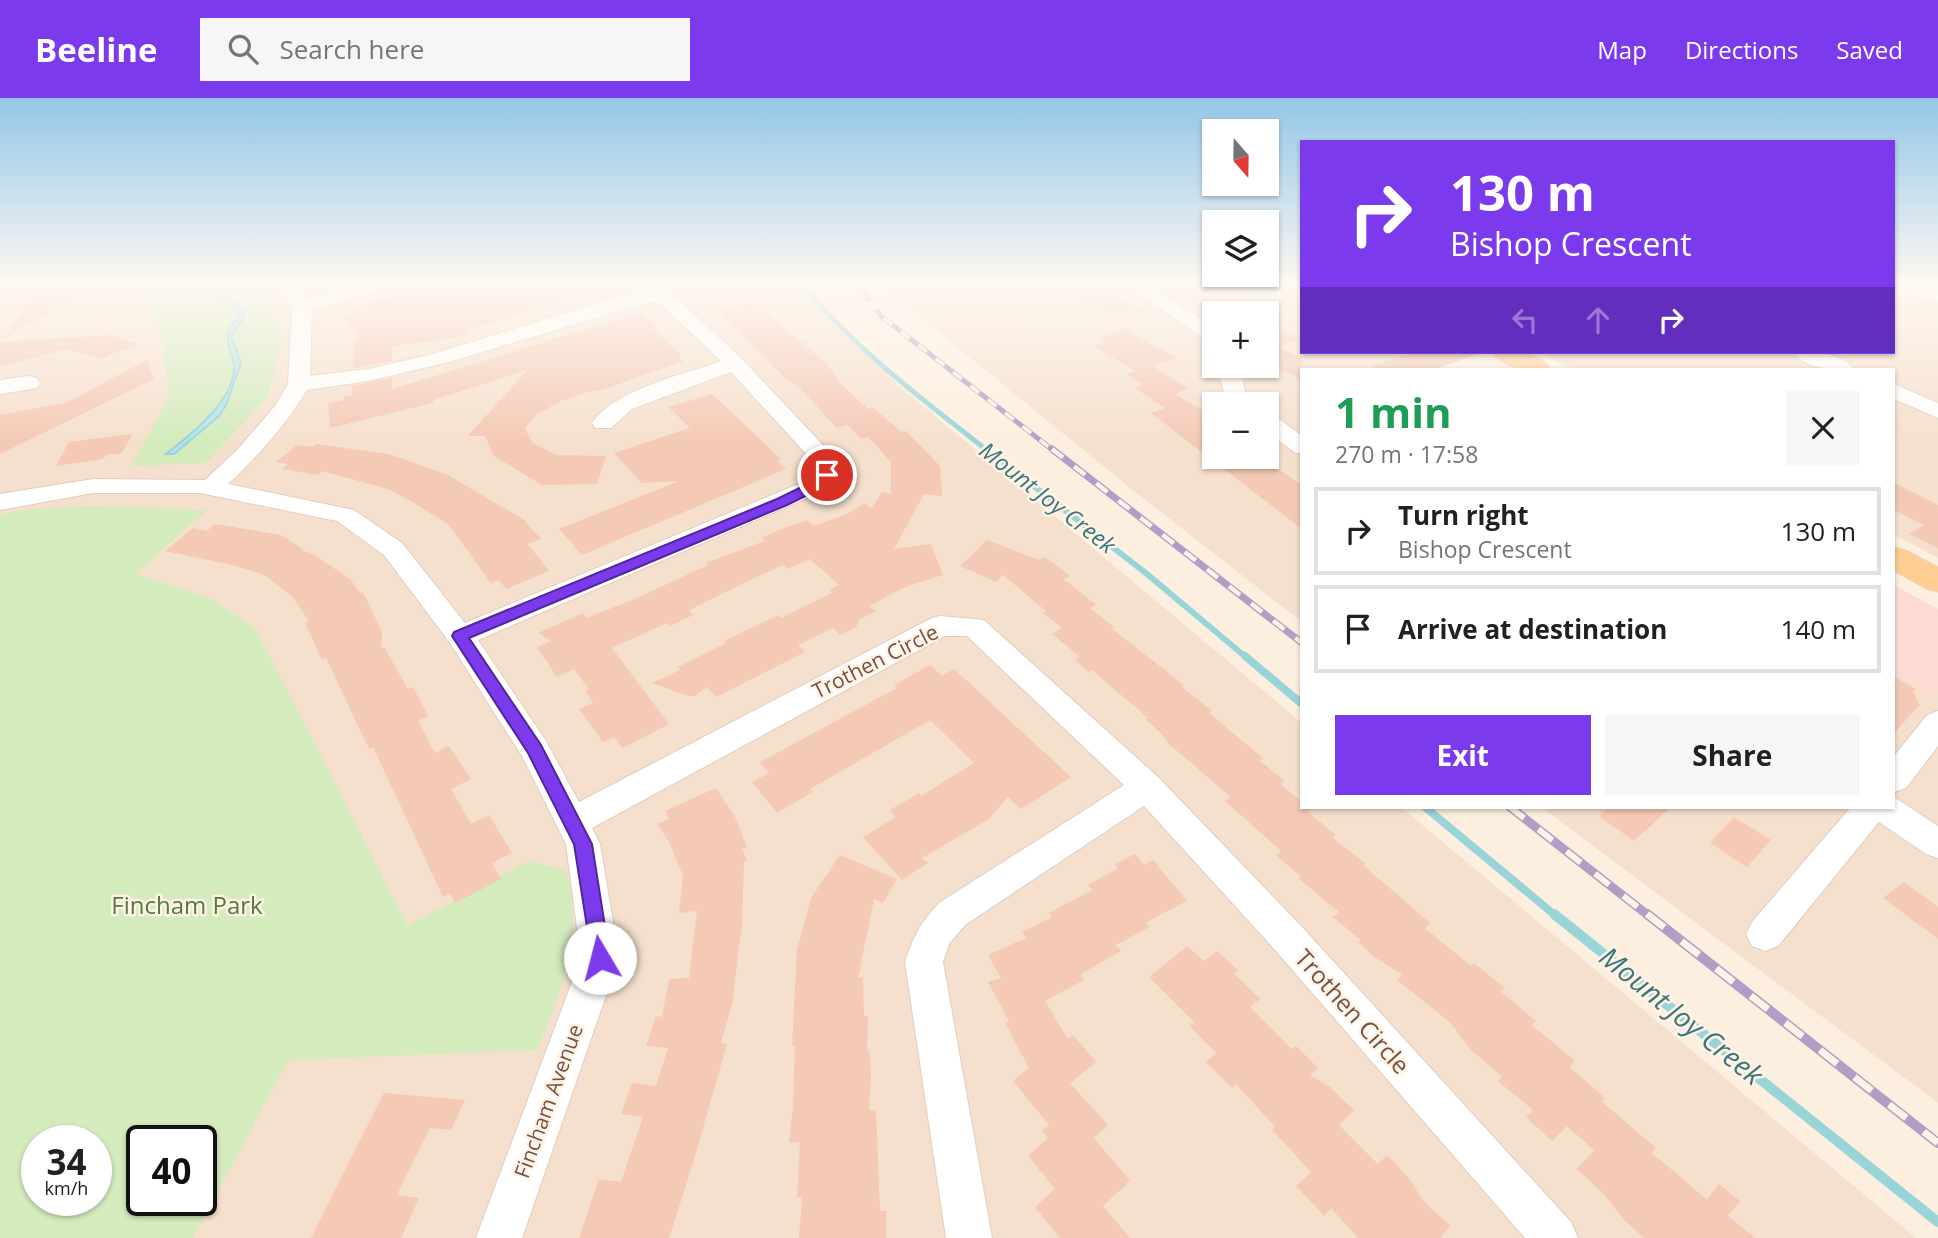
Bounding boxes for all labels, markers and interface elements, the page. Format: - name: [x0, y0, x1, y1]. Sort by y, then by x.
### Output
- search box: [200, 18, 690, 81]
- text: Beeline: [35, 27, 158, 72]
- icon: search: [224, 30, 262, 68]
- text: Search here: [280, 31, 424, 67]
- text: Map: [1597, 33, 1647, 66]
- text: Directions: [1685, 33, 1798, 66]
- text: Saved: [1836, 33, 1903, 66]
- north arrow: [1202, 119, 1279, 196]
- map controls: [1202, 119, 1279, 469]
- text: 130 m: [1450, 159, 1595, 225]
- icon: right: [1335, 168, 1426, 259]
- button: layers: [1202, 210, 1279, 287]
- text: Bishop Crescent: [1450, 222, 1692, 265]
- button: +: [1202, 301, 1279, 378]
- icon: left: [1506, 301, 1544, 339]
- icon: ahead: [1579, 301, 1617, 339]
- icon: right: [1652, 301, 1690, 339]
- text: 1 min: [1335, 383, 1452, 440]
- button: close: [1786, 391, 1860, 465]
- button: −: [1202, 392, 1279, 469]
- water label: Mount Joy Creek: [973, 434, 1123, 561]
- text: 270 m · 17:58: [1335, 438, 1478, 470]
- pin: [797, 445, 857, 505]
- icon: arrive: [808, 456, 846, 494]
- text: Turn right: [1398, 497, 1529, 533]
- icon: right: [1339, 512, 1377, 550]
- text: 130 m: [1781, 513, 1856, 549]
- text: Bishop Crescent: [1398, 533, 1572, 565]
- icon: arrive: [1339, 610, 1377, 648]
- text: Arrive at destination: [1398, 611, 1667, 647]
- text: 140 m: [1781, 611, 1856, 647]
- street label: Trothen Circle: [807, 617, 943, 705]
- button: Exit: [1335, 715, 1591, 795]
- button: Share: [1605, 715, 1860, 795]
- park label: Fincham Park: [111, 888, 263, 921]
- position arrow: [563, 921, 637, 995]
- water label: Mount Joy Creek: [1592, 937, 1773, 1094]
- street label: Trothen Circle: [1288, 942, 1418, 1080]
- street label: Fincham Avenue: [507, 1020, 589, 1182]
- speed limit sign: 40: [126, 1125, 217, 1216]
- text: 34: [46, 1138, 87, 1185]
- text: km/h: [45, 1176, 88, 1200]

